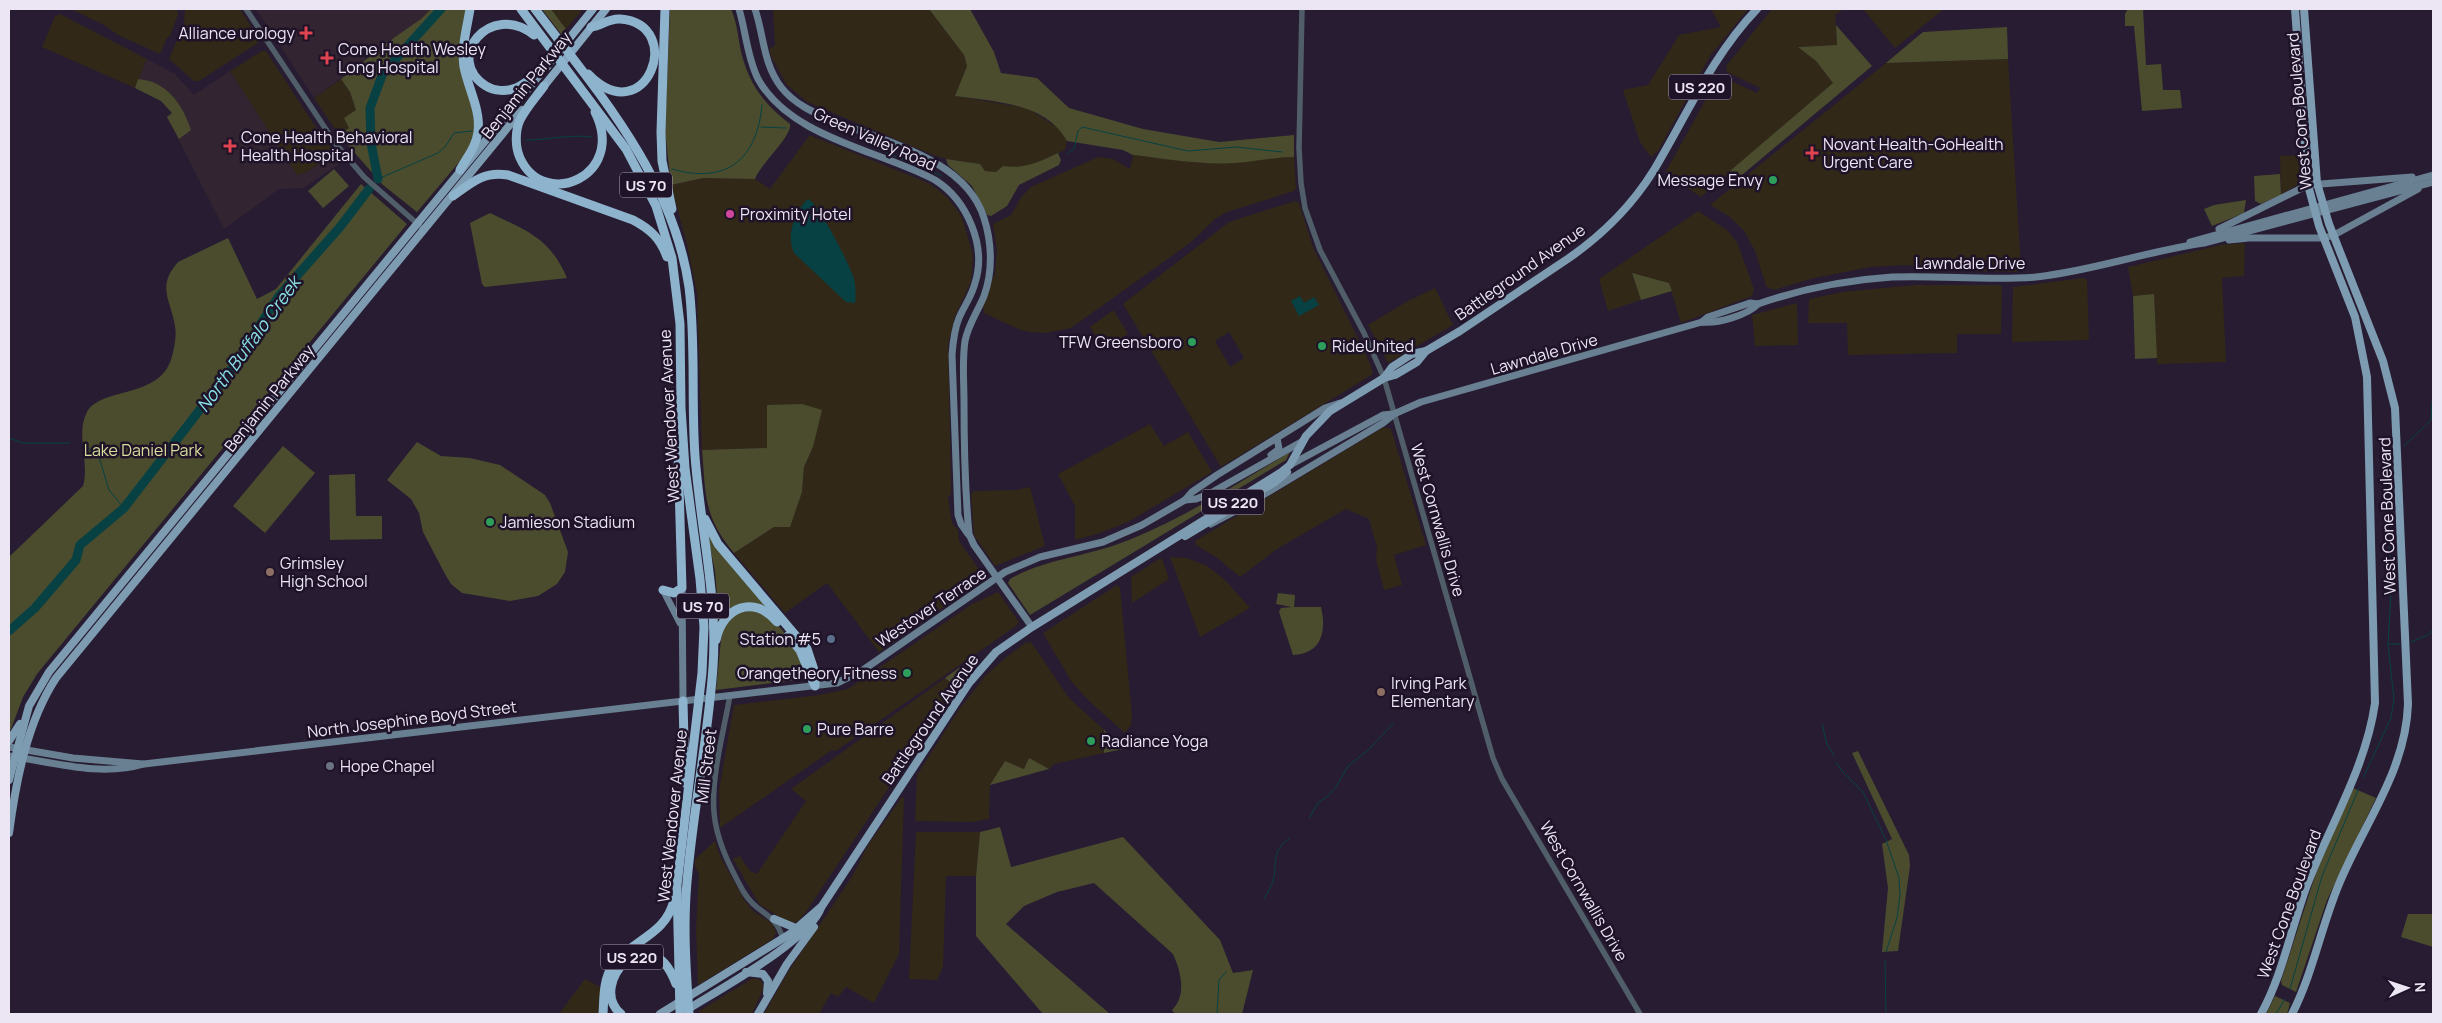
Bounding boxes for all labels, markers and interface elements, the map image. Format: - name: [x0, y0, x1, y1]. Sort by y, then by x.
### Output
- place label: Alliance urology: [178, 22, 296, 44]
- marker: Alliance urology: [299, 26, 313, 40]
- street label: Benjamin Parkway: [476, 26, 576, 143]
- street label: West Cone Boulevard: [2281, 32, 2317, 190]
- place label: Cone Health Wesley Long Hospital: [338, 38, 486, 78]
- marker: Cone Health Wesley Long Hospital: [320, 51, 334, 65]
- road number: US 220: [1669, 74, 1731, 100]
- street label: Green Valley Road: [810, 102, 940, 176]
- place label: Cone Health Behavioral Health Hospital: [241, 126, 412, 166]
- place label: Novant Health-GoHealth Urgent Care: [1823, 133, 2004, 173]
- marker: Cone Health Behavioral Health Hospital: [223, 139, 237, 153]
- marker: Novant Health-GoHealth Urgent Care: [1805, 146, 1819, 160]
- place label: Message Envy: [1657, 169, 1764, 191]
- road number: US 70: [620, 172, 672, 198]
- marker: Message Envy: [1767, 174, 1779, 186]
- place label: Proximity Hotel: [740, 203, 851, 225]
- marker: Proximity Hotel: [724, 208, 736, 220]
- street label: Battleground Avenue: [1450, 219, 1590, 325]
- street label: Lawndale Drive: [1915, 252, 2025, 274]
- water label: North Buffalo Creek: [191, 269, 307, 417]
- street label: Lawndale Drive: [1488, 328, 1600, 380]
- street label: West Wendover Avenue: [653, 329, 685, 503]
- place label: TFW Greensboro: [1059, 331, 1182, 353]
- place label: RideUnited: [1332, 335, 1414, 357]
- marker: TFW Greensboro: [1186, 336, 1198, 348]
- street label: Benjamin Parkway: [219, 339, 319, 456]
- marker: RideUnited: [1316, 340, 1328, 352]
- street label: West Cone Boulevard: [2373, 437, 2401, 595]
- park label: Lake Daniel Park: [84, 439, 203, 461]
- street label: West Cornwallis Drive: [1406, 441, 1470, 599]
- road number: US 220: [1202, 490, 1264, 514]
- place label: Jamieson Stadium: [500, 511, 635, 533]
- marker: Jamieson Stadium: [484, 516, 496, 528]
- place label: Grimsley High School: [280, 552, 368, 592]
- street label: Westover Terrace: [871, 562, 991, 652]
- marker: Grimsley High School: [264, 566, 276, 578]
- road number: US 70: [677, 594, 729, 618]
- place label: Station #5: [740, 628, 821, 650]
- marker: Station #5: [825, 633, 837, 645]
- street label: Battleground Avenue: [877, 649, 983, 789]
- place label: Orangetheory Fitness: [737, 662, 897, 684]
- marker: Orangetheory Fitness: [901, 667, 913, 679]
- place label: Irving Park Elementary: [1391, 672, 1475, 712]
- marker: Irving Park Elementary: [1375, 686, 1387, 698]
- street label: North Josephine Boyd Street: [306, 695, 518, 743]
- place label: Pure Barre: [817, 718, 894, 740]
- marker: Pure Barre: [801, 723, 813, 735]
- street label: Mill Street: [691, 728, 721, 804]
- street label: West Wendover Avenue: [652, 729, 692, 903]
- place label: Radiance Yoga: [1101, 730, 1208, 752]
- marker: Radiance Yoga: [1085, 735, 1097, 747]
- place label: Hope Chapel: [340, 755, 435, 777]
- marker: Hope Chapel: [324, 760, 336, 772]
- street label: West Cornwallis Drive: [1535, 817, 1633, 965]
- street label: West Cone Boulevard: [2252, 826, 2326, 982]
- road number: US 220: [601, 944, 663, 970]
- north arrow: [2382, 963, 2432, 1013]
- text: N: [2411, 982, 2430, 993]

